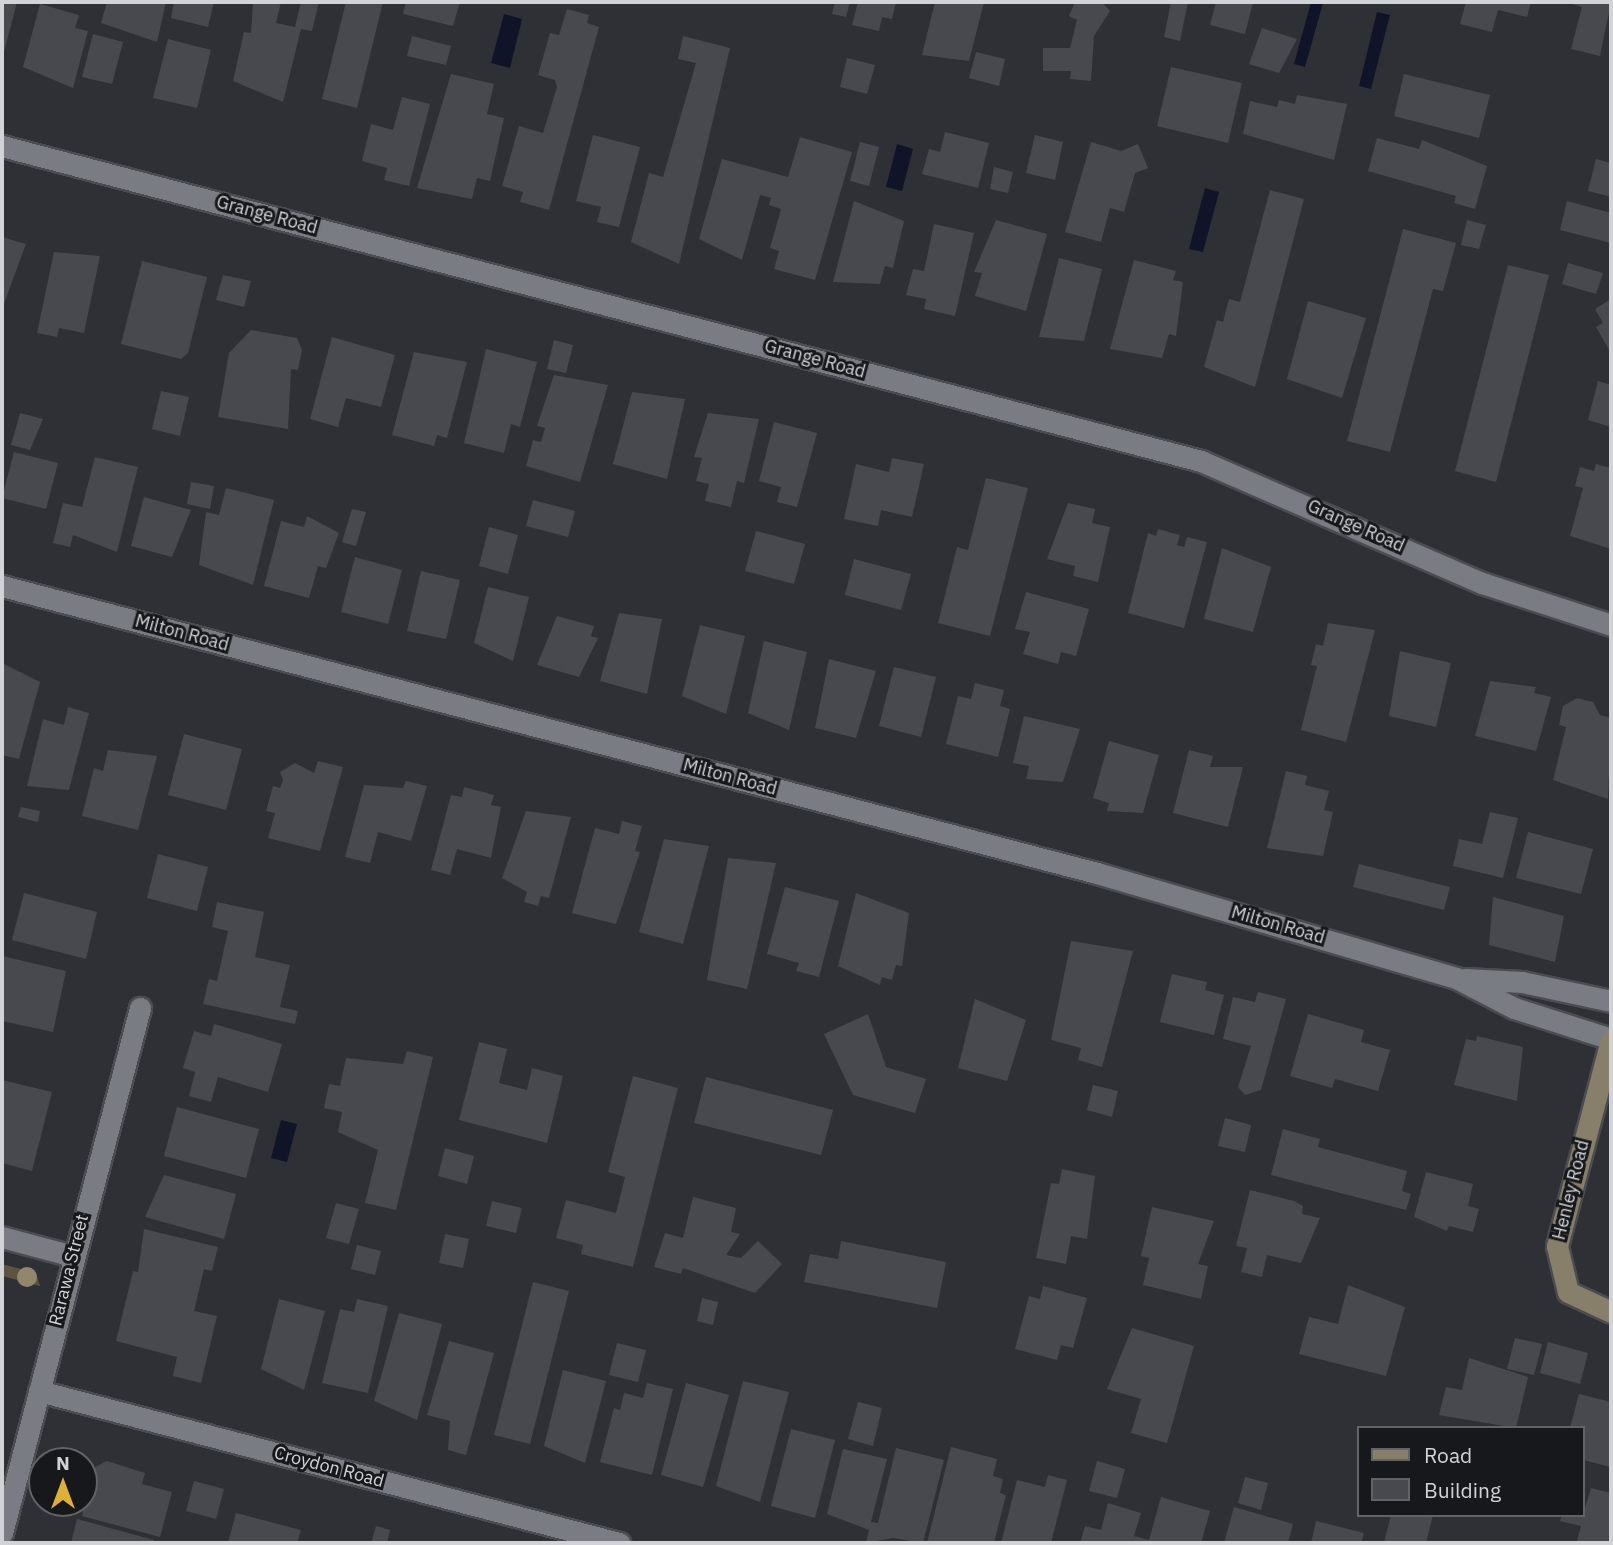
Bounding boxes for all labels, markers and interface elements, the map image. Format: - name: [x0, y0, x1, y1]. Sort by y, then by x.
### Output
- street label: Grange Road: [214, 191, 320, 239]
- street label: Grange Road: [762, 335, 868, 383]
- street label: Grange Road: [1304, 495, 1408, 557]
- street label: Milton Road: [133, 610, 231, 656]
- street label: Milton Road: [681, 754, 779, 800]
- street label: Milton Road: [1229, 901, 1327, 949]
- street label: Henley Road: [1548, 1138, 1594, 1242]
- street label: Rarawa Street: [45, 1212, 93, 1328]
- legend: [1358, 1426, 1585, 1517]
- text: Road: [1424, 1441, 1472, 1469]
- street label: Croydon Road: [272, 1442, 386, 1492]
- north arrow: [28, 1447, 98, 1517]
- text: N: [56, 1451, 70, 1475]
- text: Building: [1424, 1476, 1501, 1504]

